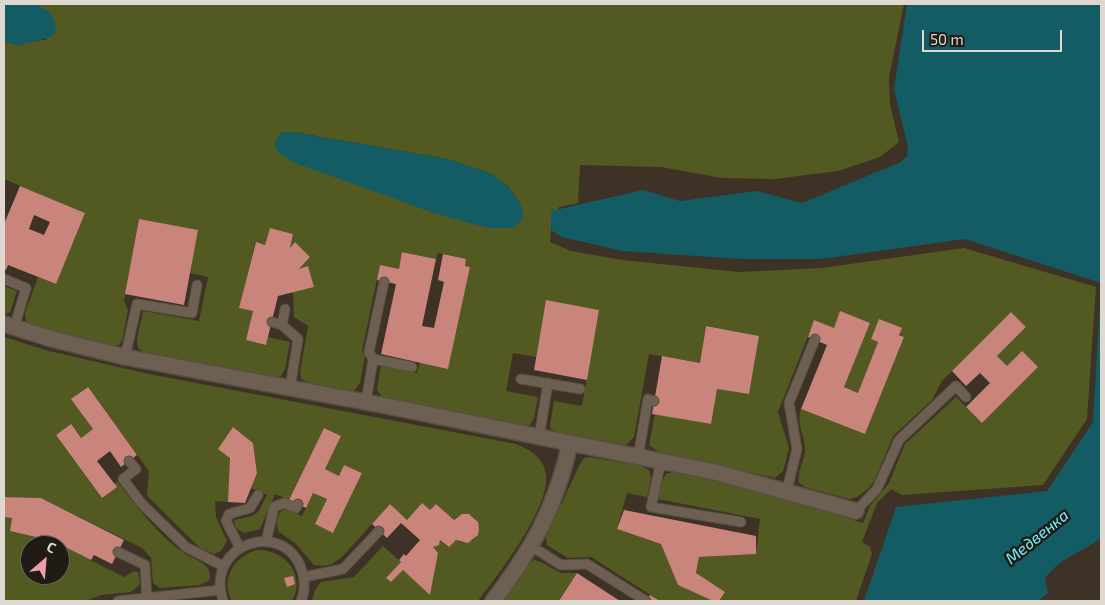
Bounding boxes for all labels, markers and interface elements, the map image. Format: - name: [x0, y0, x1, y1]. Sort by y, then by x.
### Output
- scale bar: [925, 20, 1065, 52]
- text: 50 m: [930, 30, 964, 48]
- water label: Медвенка: [1001, 506, 1073, 568]
- north arrow: [20, 535, 70, 585]
- text: С: [44, 538, 59, 557]

